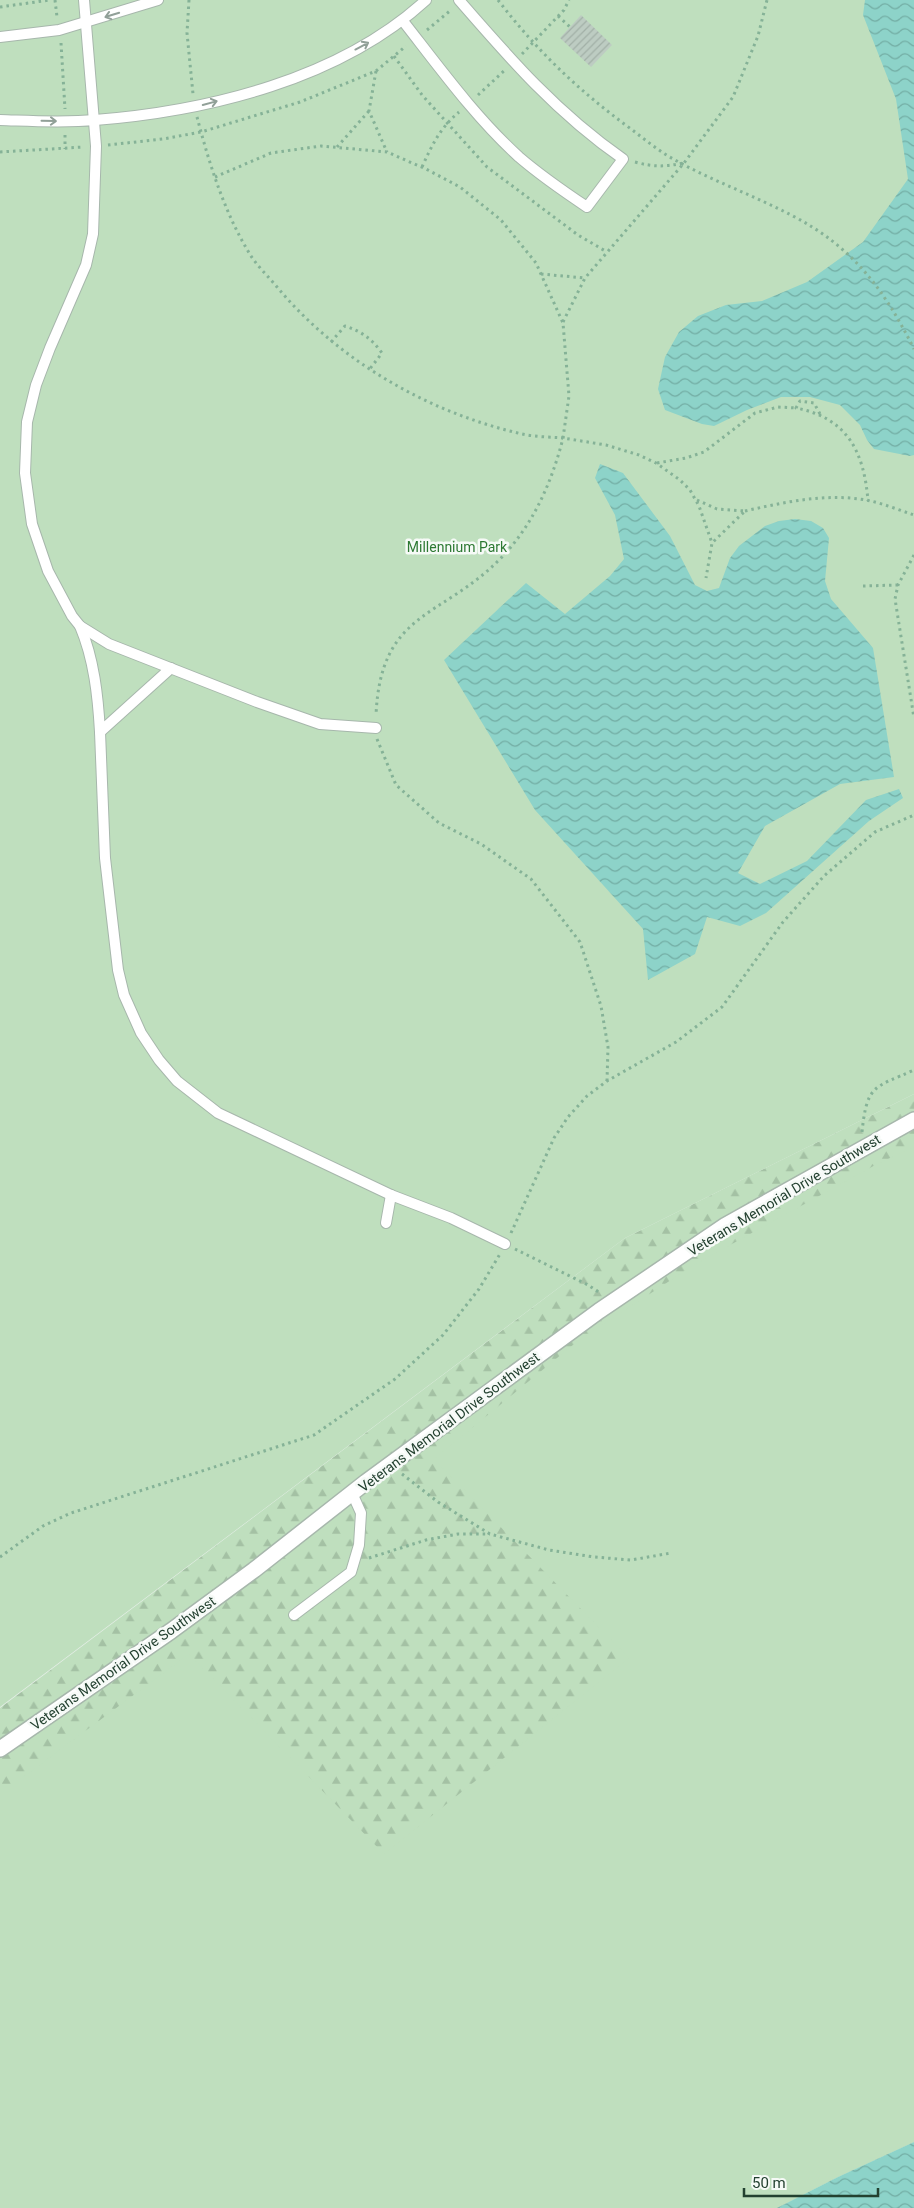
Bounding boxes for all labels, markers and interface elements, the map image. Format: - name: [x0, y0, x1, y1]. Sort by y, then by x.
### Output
- one-way arrow: [104, 10, 120, 20]
- one-way arrow: [354, 41, 369, 51]
- one-way arrow: [201, 97, 217, 107]
- one-way arrow: [40, 116, 56, 126]
- park label: Millennium Park: [407, 539, 508, 555]
- street label: Veterans Memorial Drive Southwest: [685, 1131, 884, 1259]
- street label: Veterans Memorial Drive Southwest: [355, 1349, 543, 1495]
- street label: Veterans Memorial Drive Southwest: [27, 1593, 219, 1733]
- scale bar: [744, 2166, 878, 2198]
- text: 50 m: [752, 2174, 786, 2192]

